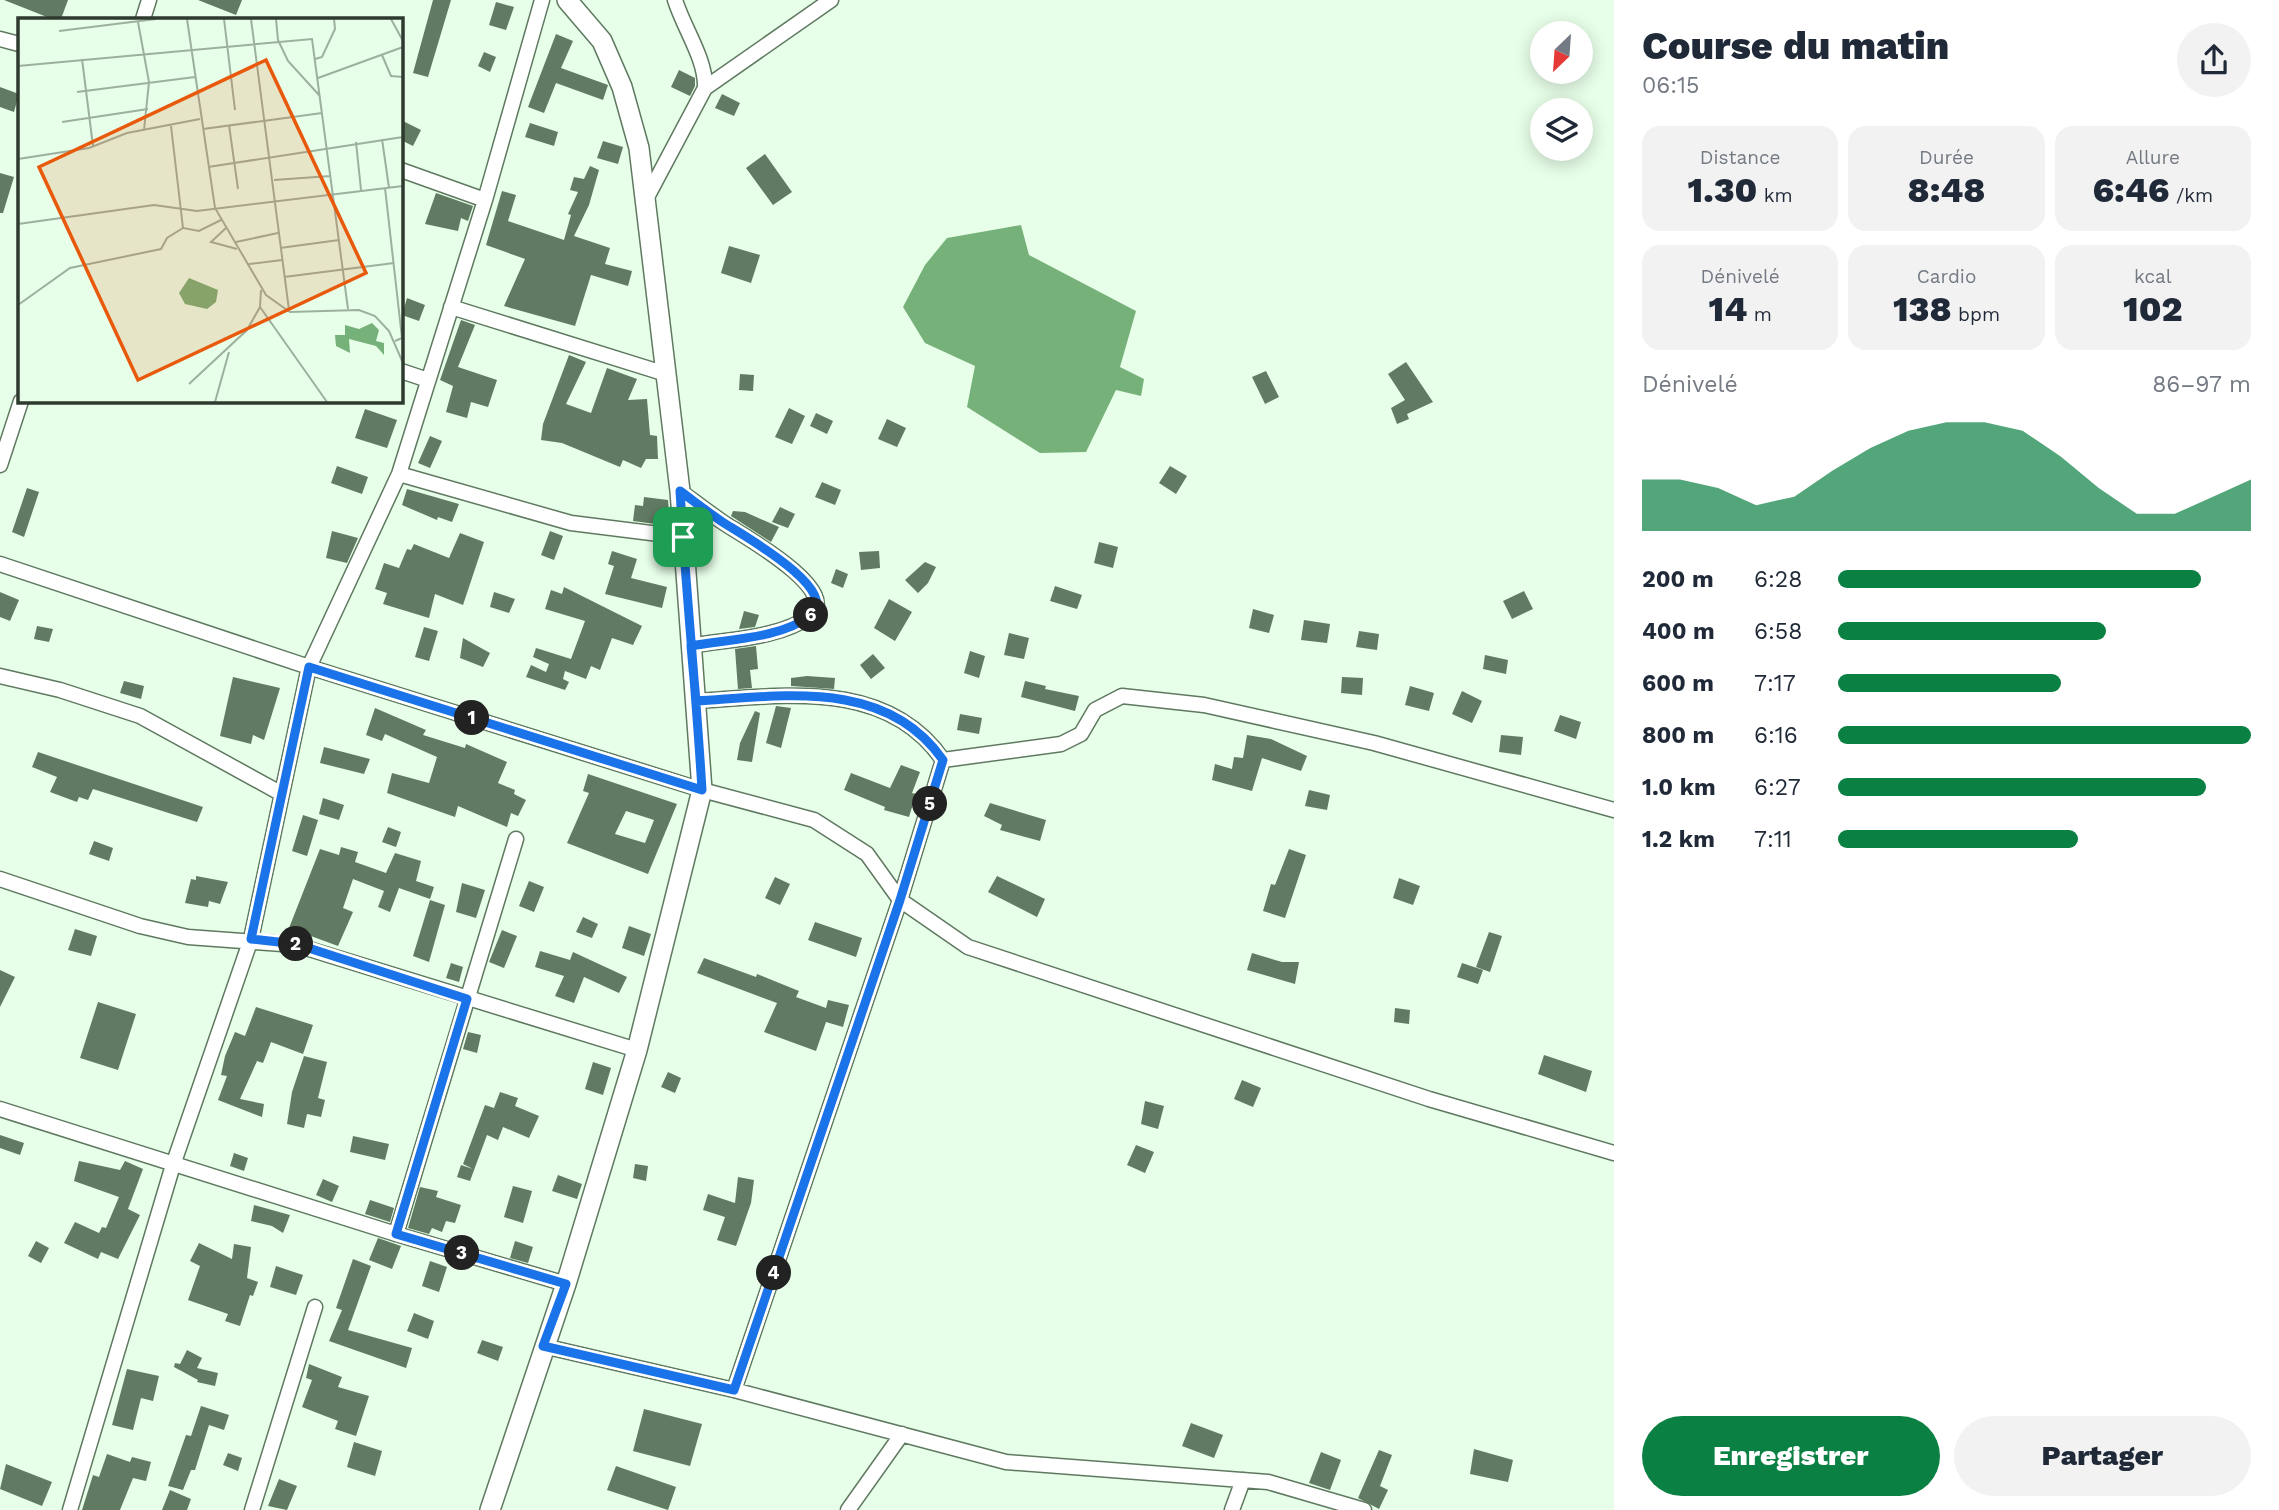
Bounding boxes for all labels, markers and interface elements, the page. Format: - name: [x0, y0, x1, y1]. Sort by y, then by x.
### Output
- inset map: [18, 18, 402, 402]
- north arrow: [1530, 21, 1592, 84]
- map controls: [1530, 21, 1593, 161]
- button: share: [2177, 23, 2251, 97]
- text: Course du matin: [1642, 24, 1949, 68]
- text: 06:15: [1642, 72, 1699, 99]
- button: layers: [1530, 98, 1593, 161]
- text: Distance: [1700, 146, 1781, 169]
- text: Durée: [1919, 146, 1974, 169]
- text: Allure: [2126, 146, 2180, 169]
- text: 1.30: [1688, 169, 1757, 211]
- text: 8:48: [1908, 169, 1985, 211]
- text: 6:46: [2092, 169, 2170, 211]
- text: km: [1757, 184, 1793, 207]
- text: /km: [2170, 184, 2213, 207]
- text: Dénivelé: [1701, 265, 1780, 288]
- text: Cardio: [1917, 265, 1976, 288]
- text: kcal: [2134, 265, 2172, 288]
- text: 14: [1709, 288, 1747, 330]
- text: 138: [1893, 288, 1952, 330]
- text: 102: [2123, 288, 2183, 330]
- text: m: [1747, 303, 1772, 326]
- text: bpm: [1952, 303, 2000, 326]
- text: Dénivelé: [1642, 371, 1738, 398]
- text: 86–97 m: [2152, 371, 2251, 398]
- pin: [653, 507, 713, 567]
- icon: arrive: [664, 518, 702, 556]
- text: 200 m: [1642, 566, 1714, 593]
- text: 6:28: [1754, 566, 1802, 593]
- pin: 6: [794, 598, 828, 632]
- text: 6: [805, 603, 816, 626]
- text: 400 m: [1642, 618, 1715, 645]
- text: 6:58: [1754, 618, 1802, 645]
- text: 600 m: [1642, 670, 1714, 697]
- text: 7:17: [1754, 670, 1796, 697]
- pin: 1: [454, 700, 490, 736]
- text: 1: [467, 706, 476, 729]
- text: 800 m: [1642, 722, 1714, 749]
- text: 6:16: [1754, 722, 1798, 749]
- text: 1.0 km: [1642, 774, 1716, 801]
- text: 6:27: [1754, 774, 1801, 801]
- pin: 5: [912, 786, 948, 822]
- text: 5: [924, 792, 935, 815]
- text: 1.2 km: [1642, 826, 1715, 853]
- text: 7:11: [1754, 826, 1792, 853]
- pin: 2: [278, 926, 314, 962]
- text: 2: [290, 932, 301, 955]
- pin: 3: [444, 1236, 480, 1270]
- text: 3: [456, 1241, 467, 1264]
- pin: 4: [756, 1256, 792, 1290]
- text: 4: [767, 1261, 780, 1284]
- button: Enregistrer: [1642, 1416, 1940, 1496]
- button: Partager: [1954, 1416, 2251, 1496]

